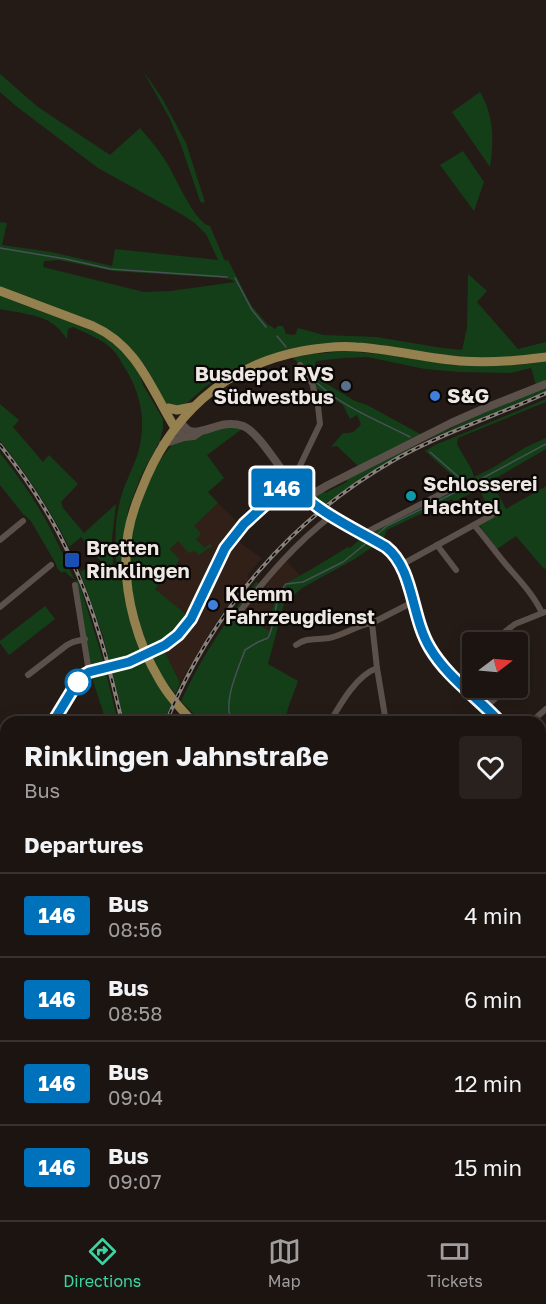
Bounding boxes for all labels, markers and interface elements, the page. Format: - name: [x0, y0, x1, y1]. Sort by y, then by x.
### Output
- place label: Busdepot RVS Südwestbus: [195, 361, 334, 408]
- marker: Busdepot RVS Südwestbus: [339, 379, 353, 393]
- place label: S&G: [447, 383, 489, 407]
- marker: S&G: [428, 389, 442, 403]
- line badge: 146: [248, 468, 316, 508]
- place label: Schlosserei Hachtel: [423, 471, 538, 518]
- text: 146: [263, 475, 301, 501]
- marker: Schlosserei Hachtel: [404, 489, 418, 503]
- place label: Bretten Rinklingen: [86, 535, 190, 582]
- marker: Bretten Rinklingen: [63, 551, 81, 569]
- place label: Klemm Fahrzeugdienst: [225, 581, 375, 628]
- marker: Klemm Fahrzeugdienst: [206, 598, 220, 612]
- north arrow: [462, 632, 528, 698]
- map controls: [462, 632, 528, 698]
- unlabelled marker: [65, 669, 91, 695]
- button: heart: [459, 736, 522, 799]
- text: Rinklingen Jahnstraße: [24, 739, 329, 772]
- text: Bus: [24, 778, 60, 802]
- text: Departures: [24, 831, 143, 858]
- text: Bus: [108, 890, 149, 917]
- text: 146: [38, 902, 76, 928]
- text: 4 min: [464, 902, 522, 929]
- text: 08:56: [108, 917, 162, 941]
- text: Bus: [108, 974, 149, 1001]
- text: 146: [38, 986, 76, 1012]
- text: 6 min: [464, 986, 522, 1013]
- text: 08:58: [108, 1001, 162, 1025]
- text: Bus: [108, 1058, 149, 1085]
- text: 146: [38, 1070, 76, 1096]
- text: 12 min: [454, 1070, 522, 1097]
- text: 09:04: [108, 1085, 163, 1109]
- text: Bus: [108, 1142, 149, 1169]
- text: 146: [38, 1154, 76, 1180]
- text: 15 min: [454, 1154, 522, 1181]
- text: 09:07: [108, 1169, 162, 1193]
- tab: Directions: [63, 1235, 141, 1291]
- tab: Map: [268, 1235, 301, 1291]
- tab: Tickets: [427, 1235, 483, 1291]

